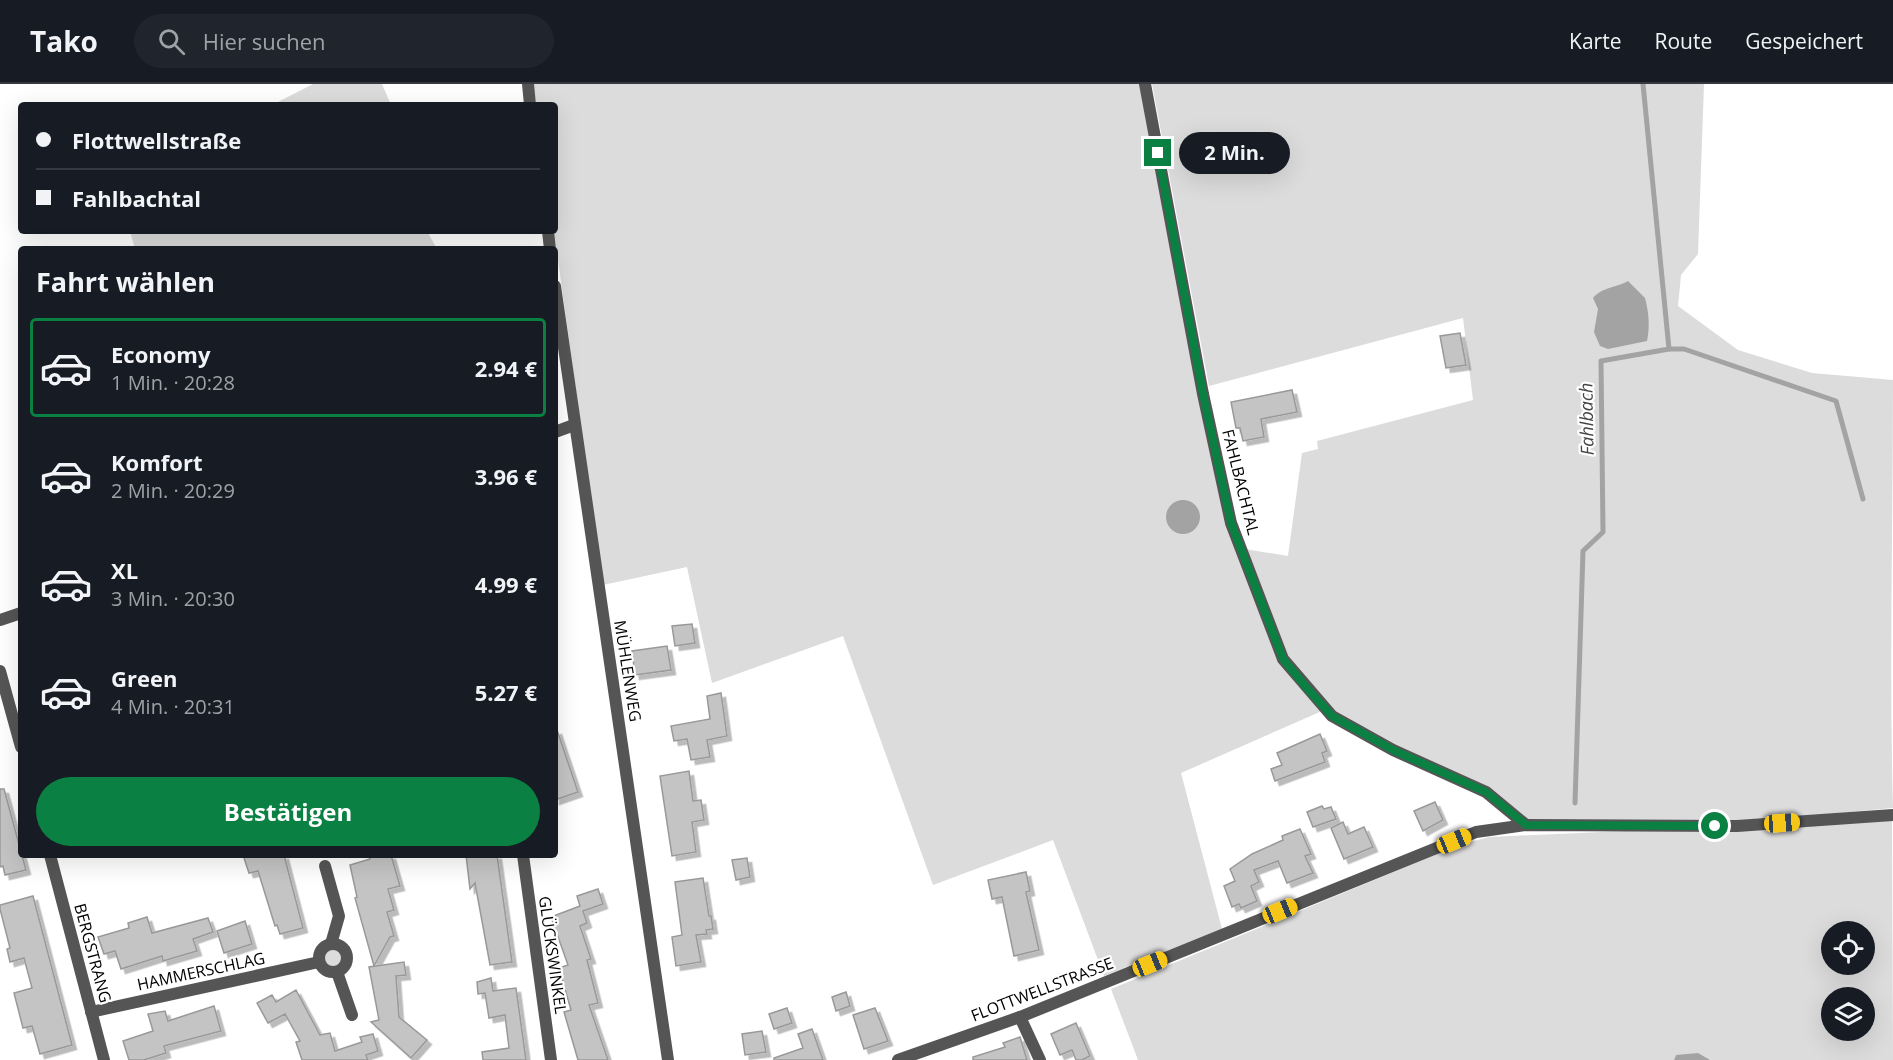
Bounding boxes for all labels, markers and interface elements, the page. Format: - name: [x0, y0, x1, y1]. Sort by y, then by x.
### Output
- search box: [134, 14, 554, 68]
- text: Tako: [30, 22, 98, 60]
- icon: search: [155, 25, 188, 58]
- text: Hier suchen: [203, 26, 326, 56]
- text: Karte: [1569, 27, 1621, 55]
- text: Route: [1654, 27, 1712, 55]
- text: Gespeichert: [1745, 27, 1863, 55]
- text: Flottwellstraße: [72, 125, 241, 155]
- callout: 2 Min.: [1179, 132, 1290, 174]
- route end: [1144, 139, 1171, 166]
- text: 2 Min.: [1204, 139, 1265, 166]
- text: Fahlbachtal: [72, 183, 201, 213]
- text: Fahrt wählen: [36, 263, 215, 300]
- text: Economy: [111, 339, 210, 369]
- icon: car: [39, 341, 93, 395]
- text: 2.94 €: [475, 353, 537, 383]
- text: 1 Min. · 20:28: [111, 369, 235, 396]
- water label: Fahlbach: [1573, 382, 1599, 456]
- street label: FAHLBACHTAL: [1217, 427, 1265, 537]
- text: Komfort: [111, 447, 203, 477]
- icon: car: [39, 449, 93, 503]
- text: 3.96 €: [475, 461, 537, 491]
- text: 2 Min. · 20:29: [111, 477, 235, 504]
- text: XL: [111, 555, 138, 585]
- icon: car: [39, 557, 93, 611]
- text: 4.99 €: [475, 569, 537, 599]
- text: 3 Min. · 20:30: [111, 585, 235, 612]
- street label: MÜHLENWEG: [609, 619, 647, 723]
- text: Green: [111, 663, 177, 693]
- icon: car: [39, 665, 93, 719]
- text: 5.27 €: [475, 677, 537, 707]
- text: 4 Min. · 20:31: [111, 693, 235, 720]
- button: Bestätigen: [36, 777, 540, 846]
- route start: [1701, 812, 1728, 839]
- car: [1763, 813, 1801, 833]
- car: [1434, 826, 1474, 856]
- street label: GLÜCKSWINKEL: [534, 895, 572, 1015]
- car: [1260, 896, 1300, 926]
- street label: BERGSTRANG: [69, 901, 117, 1005]
- map controls: [1821, 921, 1875, 1041]
- button: locate: [1821, 921, 1875, 975]
- street label: HAMMERSCHLAG: [135, 947, 267, 995]
- car: [1130, 949, 1170, 979]
- street label: FLOTTWELLSTRASSE: [968, 952, 1116, 1026]
- button: layers: [1821, 987, 1875, 1041]

